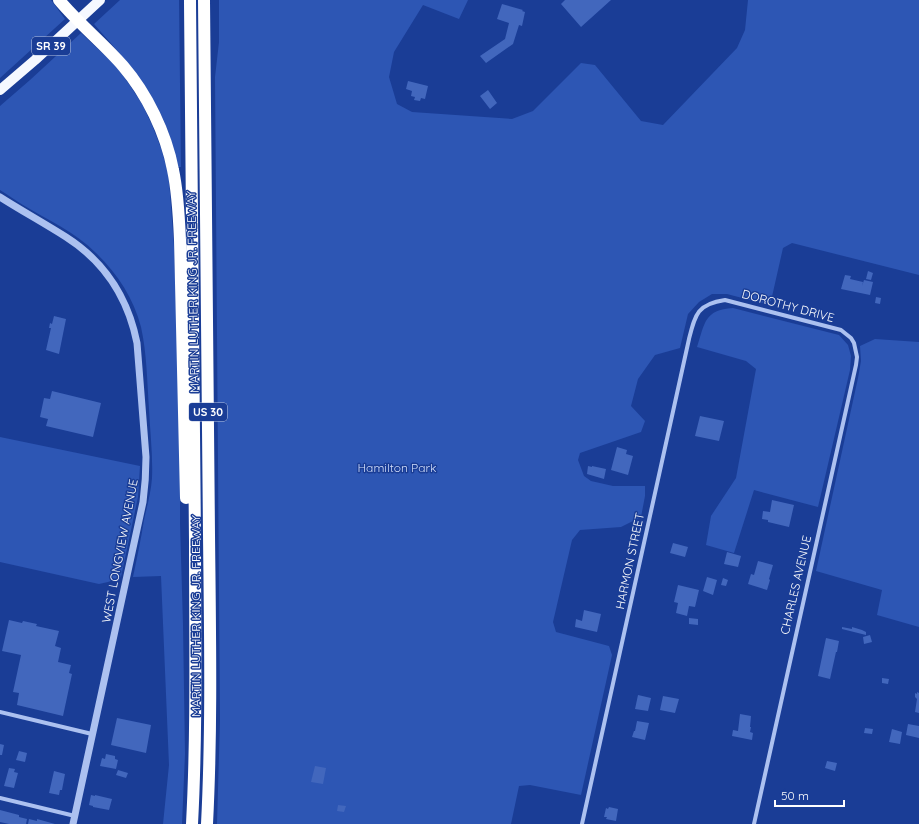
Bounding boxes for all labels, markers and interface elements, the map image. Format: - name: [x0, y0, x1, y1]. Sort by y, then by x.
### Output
- road number: SR 39: [32, 37, 70, 55]
- street label: MARTIN LUTHER KING JR. FREEWAY: [183, 191, 202, 393]
- street label: DOROTHY DRIVE: [740, 286, 836, 325]
- road number: US 30: [189, 403, 227, 421]
- park label: Hamilton Park: [357, 460, 437, 475]
- street label: WEST LONGVIEW AVENUE: [98, 478, 141, 624]
- street label: HARMON STREET: [612, 511, 647, 611]
- street label: MARTIN LUTHER KING JR. FREEWAY: [188, 515, 203, 717]
- street label: CHARLES AVENUE: [777, 534, 814, 636]
- scale bar: [775, 782, 844, 808]
- text: 50 m: [781, 788, 809, 803]

